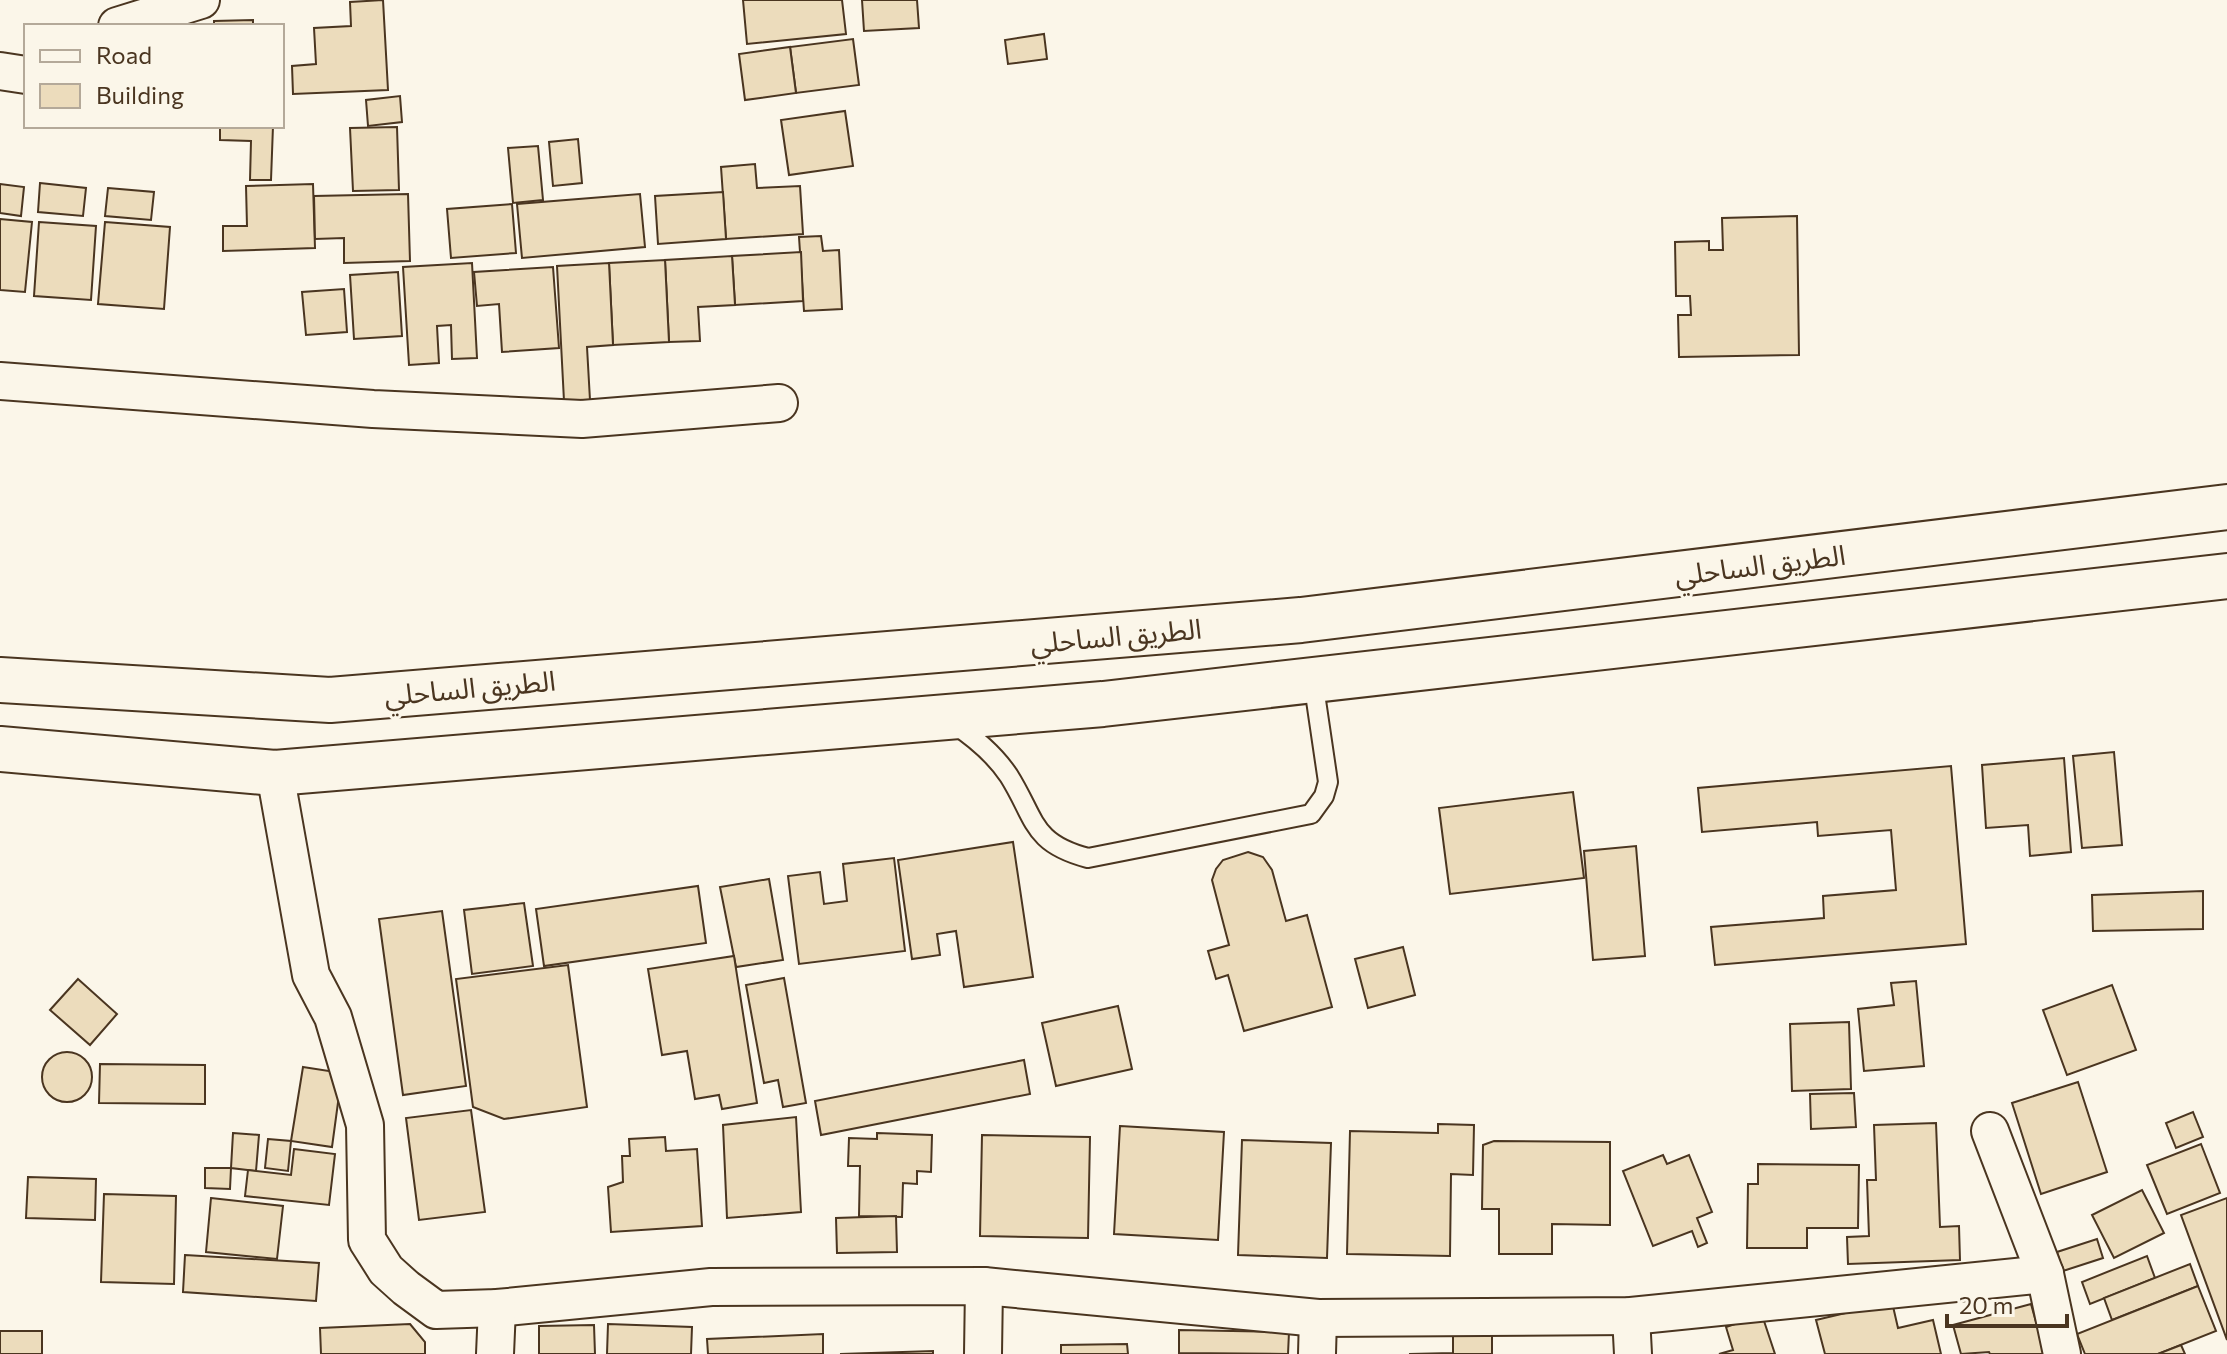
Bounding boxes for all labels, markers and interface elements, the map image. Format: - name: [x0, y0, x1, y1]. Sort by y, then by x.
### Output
- legend: [24, 24, 284, 128]
- text: Road: [96, 40, 152, 69]
- text: Building: [96, 80, 184, 109]
- street label: الطريق الساحلي: [1673, 537, 1848, 597]
- street label: الطريق الساحلي: [1029, 611, 1203, 665]
- street label: الطريق الساحلي: [383, 663, 557, 717]
- scale bar: [1947, 1278, 2067, 1328]
- text: 20 m: [1959, 1290, 2013, 1319]

